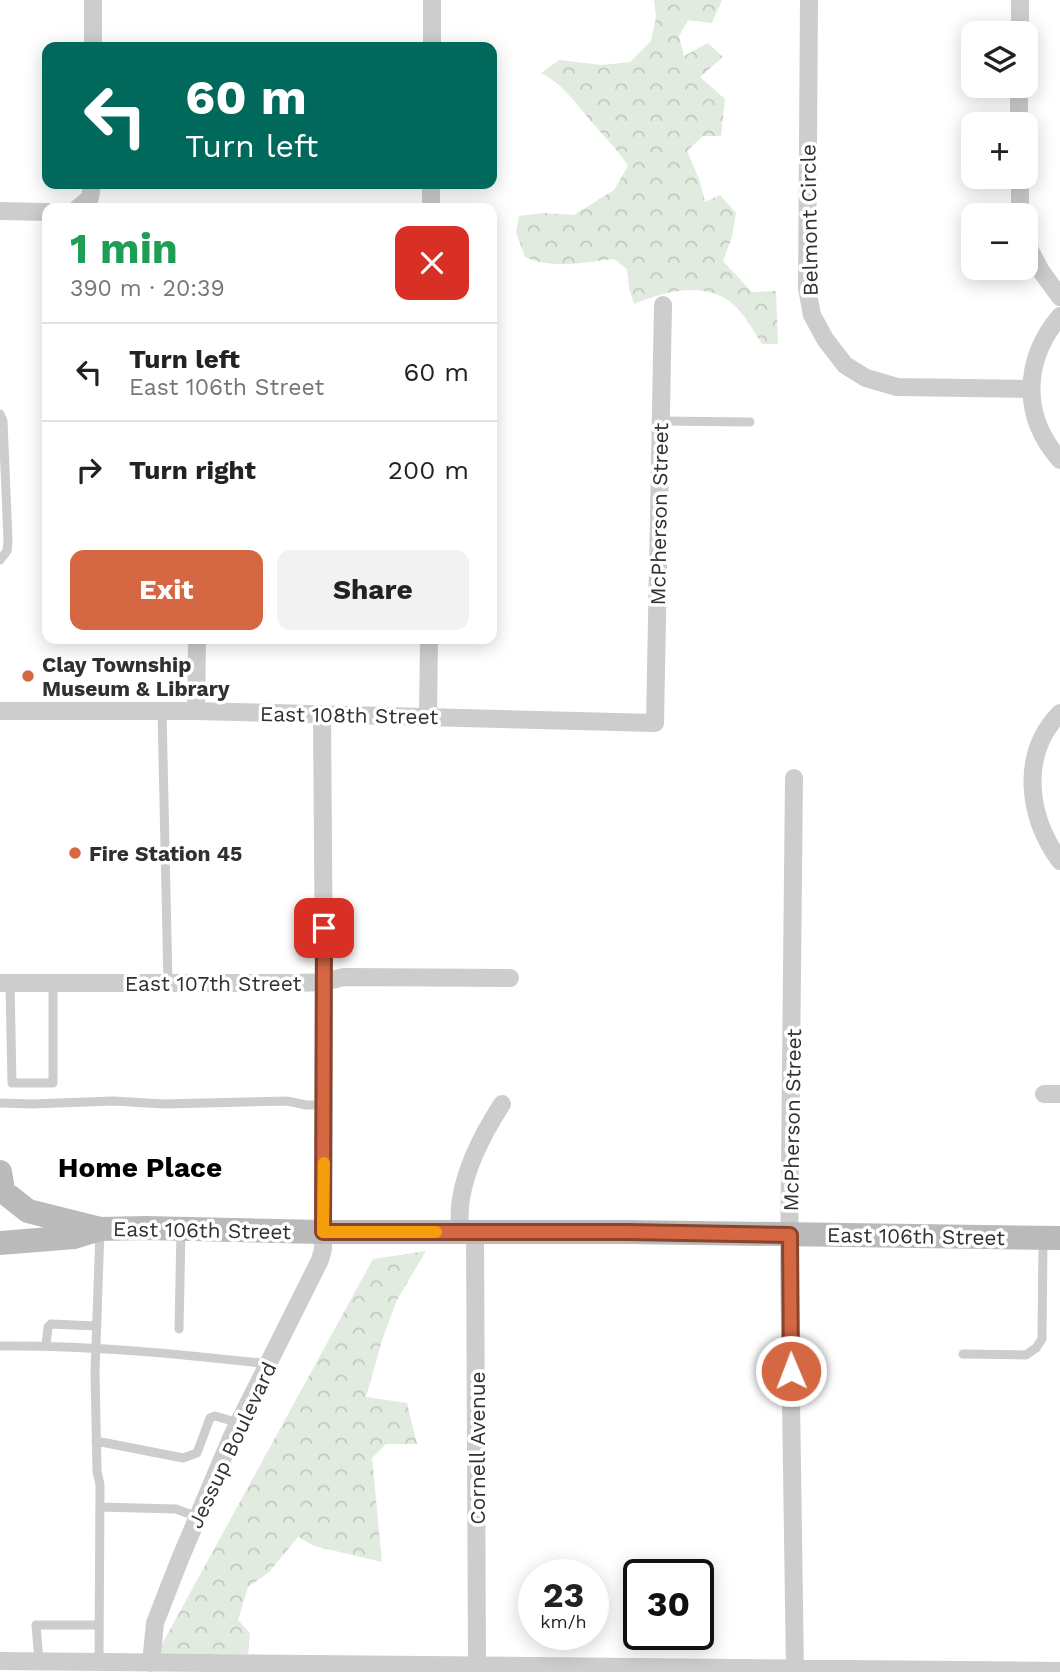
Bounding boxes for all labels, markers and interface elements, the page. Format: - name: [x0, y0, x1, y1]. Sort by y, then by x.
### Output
- map controls: [961, 21, 1038, 280]
- button: layers: [961, 21, 1038, 98]
- text: 60 m: [185, 68, 307, 126]
- icon: left: [70, 70, 161, 161]
- button: +: [961, 112, 1038, 189]
- text: Turn left: [185, 127, 318, 165]
- street label: Belmont Circle: [795, 144, 823, 296]
- button: −: [961, 203, 1038, 280]
- text: 1 min: [70, 224, 178, 273]
- button: close: [395, 226, 469, 300]
- text: 390 m · 20:39: [70, 275, 225, 302]
- text: Turn left: [129, 344, 240, 374]
- icon: left: [70, 353, 108, 391]
- text: 60 m: [403, 357, 469, 387]
- text: East 106th Street: [129, 374, 324, 401]
- street label: McPherson Street: [645, 422, 673, 606]
- icon: right: [70, 451, 108, 489]
- text: Turn right: [129, 455, 256, 485]
- text: 200 m: [388, 455, 469, 485]
- button: Exit: [70, 550, 263, 630]
- button: Share: [277, 550, 469, 630]
- place label: Clay Township Museum & Library: [42, 652, 230, 701]
- marker: Clay Township Museum & Library: [20, 668, 36, 684]
- street label: East 108th Street: [260, 701, 439, 729]
- place label: Fire Station 45: [89, 841, 242, 866]
- marker: Fire Station 45: [67, 845, 83, 861]
- pin: [294, 898, 354, 958]
- icon: arrive: [305, 909, 343, 947]
- street label: East 107th Street: [125, 971, 302, 996]
- street label: McPherson Street: [778, 1028, 806, 1212]
- district label: Home Place: [58, 1151, 222, 1184]
- street label: East 106th Street: [113, 1216, 291, 1244]
- street label: East 106th Street: [827, 1222, 1005, 1250]
- position arrow: [754, 1334, 828, 1408]
- street label: Jessup Boulevard: [182, 1358, 282, 1532]
- street label: Cornell Avenue: [465, 1371, 490, 1525]
- speed limit sign: 30: [623, 1559, 714, 1650]
- text: 23: [543, 1574, 584, 1616]
- text: km/h: [540, 1611, 587, 1632]

